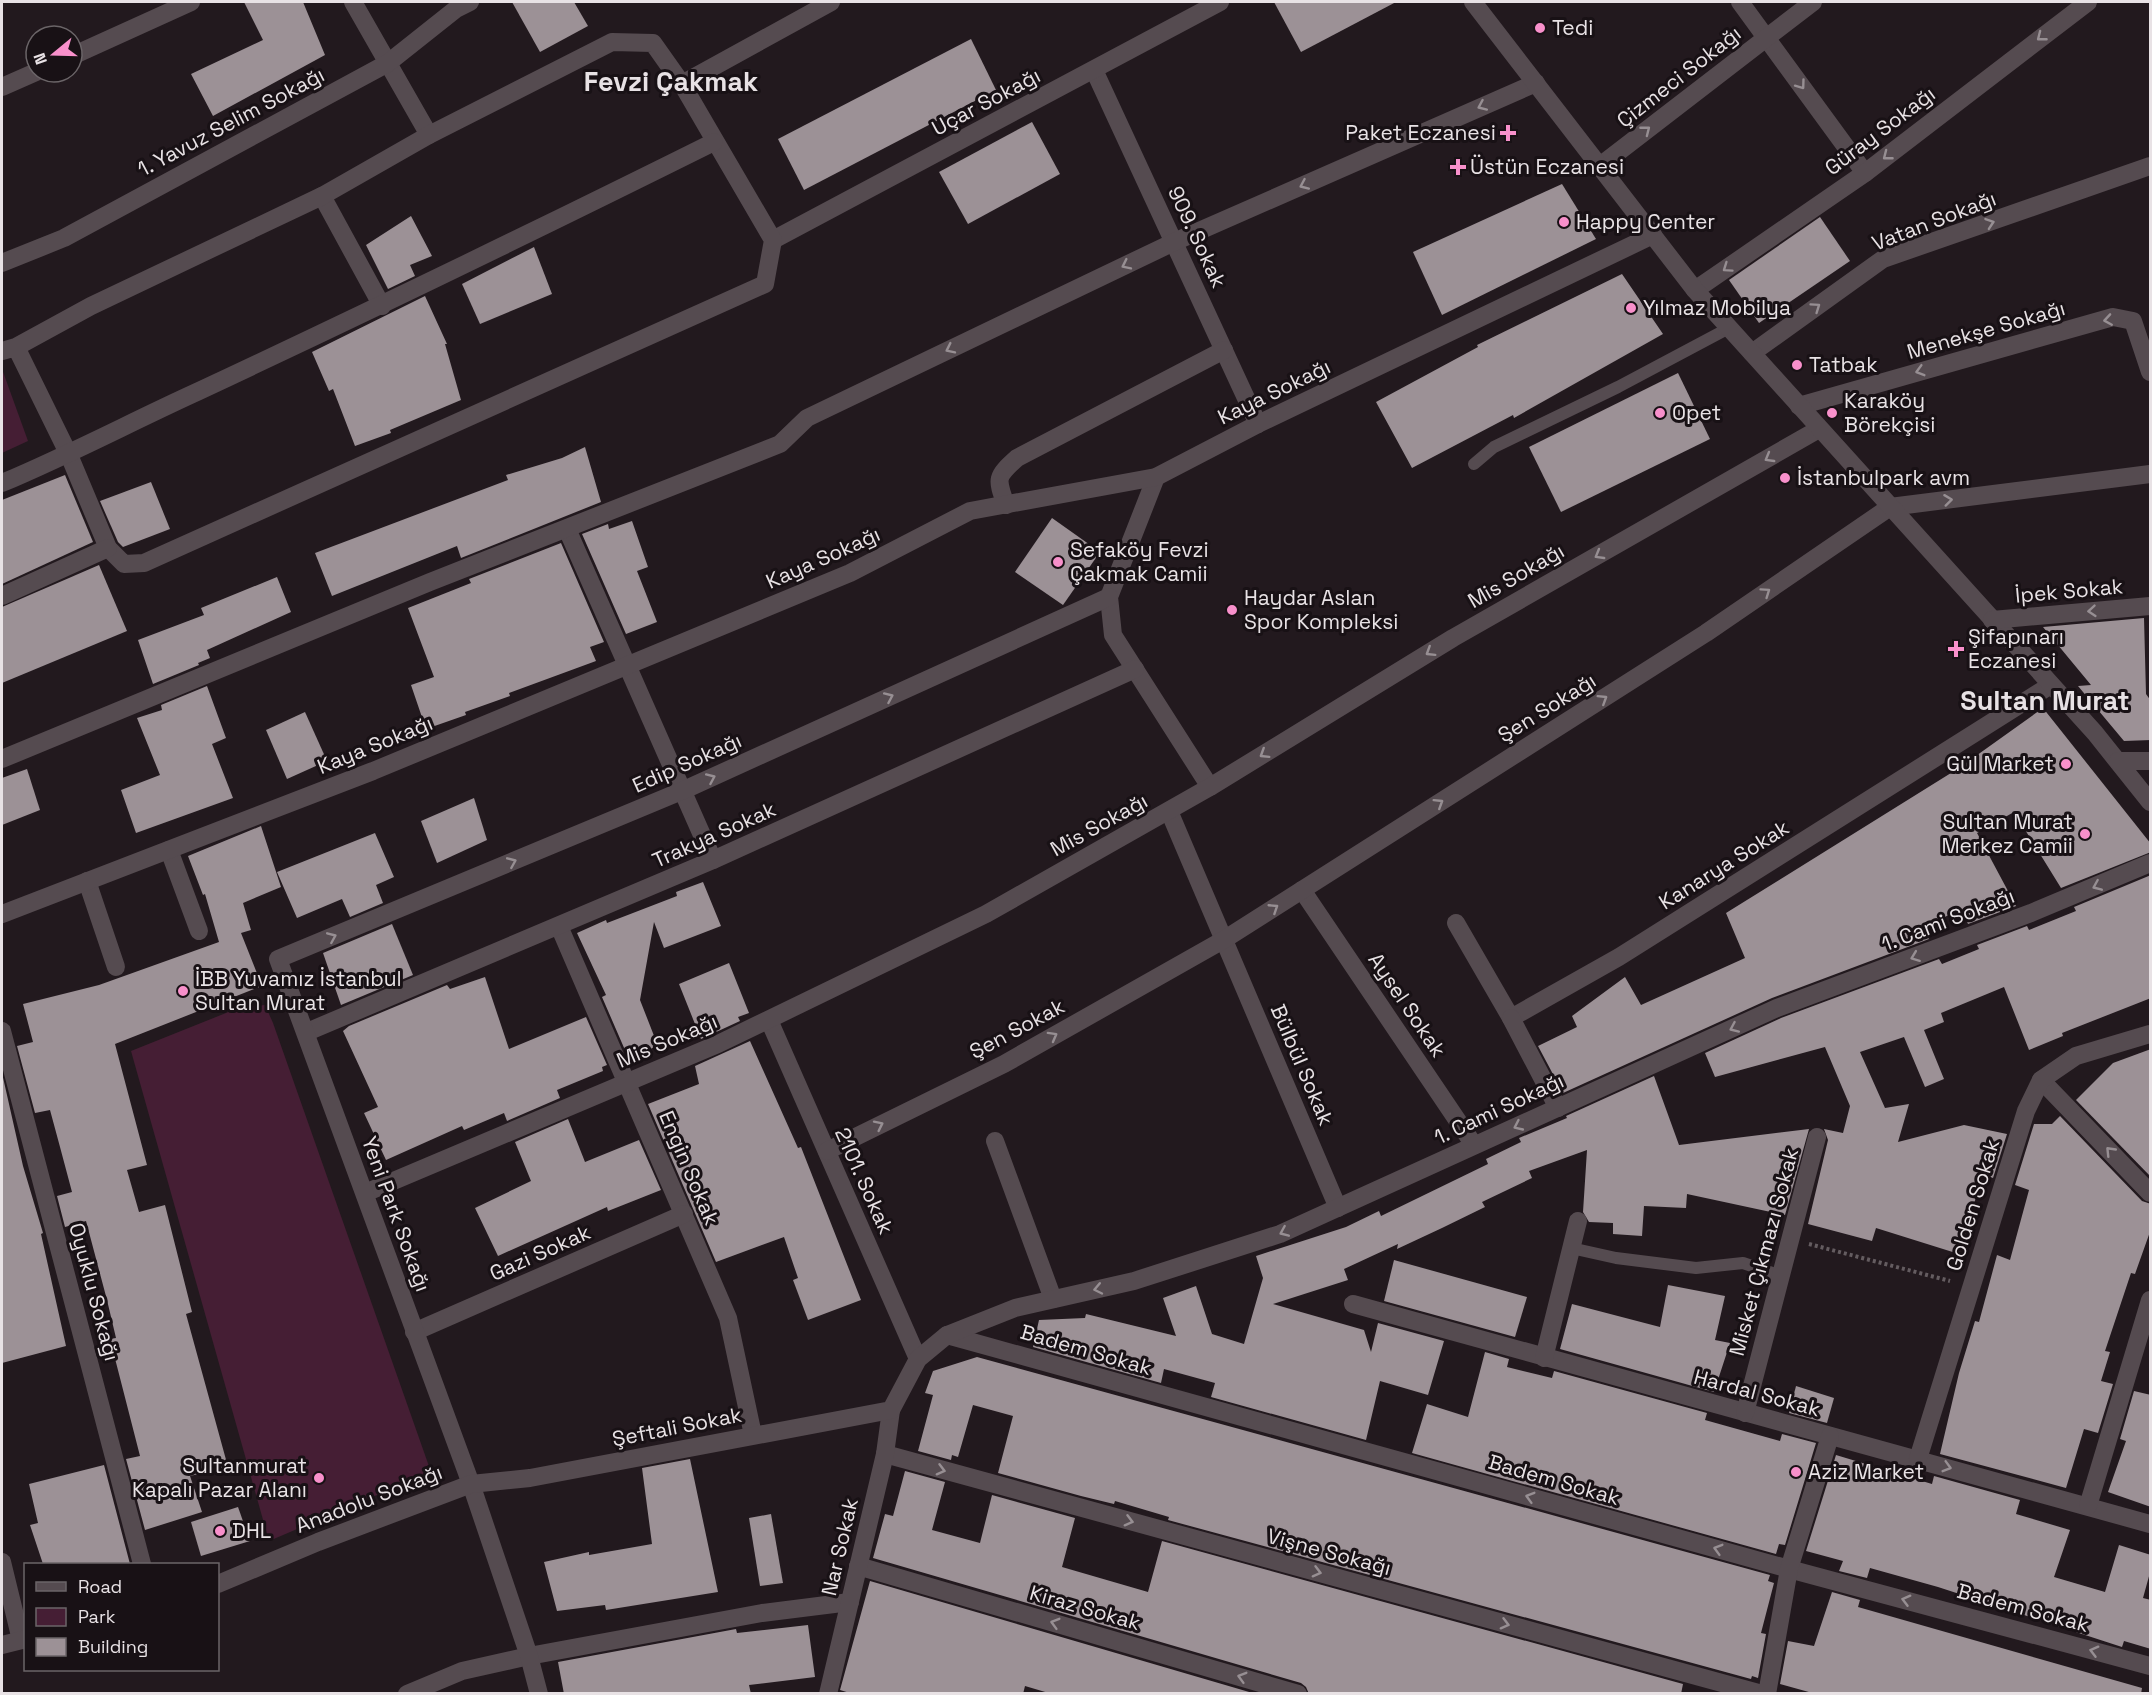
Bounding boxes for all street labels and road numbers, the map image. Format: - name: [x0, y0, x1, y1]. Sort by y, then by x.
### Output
- street label: Çizmeci Sokağı: [1611, 20, 1746, 134]
- street label: 1. Yavuz Selim Sokağı: [133, 61, 329, 182]
- street label: Uçar Sokağı: [927, 62, 1045, 141]
- street label: Güray Sokağı: [1819, 80, 1940, 181]
- street label: 909. Sokak: [1162, 182, 1233, 292]
- street label: Vatan Sokağı: [1868, 184, 2000, 257]
- street label: Menekşe Sokağı: [1904, 294, 2068, 365]
- street label: Kaya Sokağı: [1213, 353, 1335, 430]
- street label: Kaya Sokağı: [761, 520, 884, 595]
- street label: Mis Sokağı: [1463, 537, 1569, 614]
- street label: İpek Sokak: [2014, 572, 2124, 609]
- street label: Şen Sokağı: [1493, 667, 1601, 748]
- street label: Kaya Sokağı: [313, 709, 437, 780]
- street label: Edip Sokağı: [628, 726, 746, 799]
- street label: Mis Sokağı: [1045, 787, 1152, 862]
- street label: Trakya Sokak: [648, 795, 780, 874]
- street label: Kanarya Sokak: [1654, 814, 1794, 915]
- street label: 1. Cami Sokağı: [1878, 882, 2018, 957]
- street label: Aysel Sokak: [1363, 947, 1452, 1062]
- street label: Şen Sokak: [965, 992, 1069, 1065]
- street label: Bülbül Sokak: [1265, 1000, 1340, 1129]
- street label: Mis Sokağı: [612, 1007, 721, 1074]
- street label: 1. Cami Sokağı: [1430, 1067, 1568, 1150]
- street label: Engin Sokak: [653, 1106, 726, 1229]
- street label: 2101. Sokak: [829, 1123, 900, 1238]
- street label: Yeni Park Sokağı: [356, 1133, 437, 1295]
- street label: Golden Sokak: [1940, 1136, 2005, 1274]
- street label: Misket Çıkmazı Sokak: [1723, 1145, 1804, 1359]
- street label: Gazi Sokak: [485, 1218, 594, 1287]
- street label: Oyuklu Sokağı: [63, 1220, 126, 1364]
- street label: Badem Sokak: [1017, 1318, 1155, 1381]
- street label: Hardal Sokak: [1691, 1363, 1823, 1422]
- street label: Şeftali Sokak: [610, 1401, 744, 1452]
- street label: Badem Sokak: [1485, 1448, 1623, 1511]
- street label: Anadolu Sokağı: [292, 1458, 446, 1539]
- street label: Nar Sokak: [815, 1495, 864, 1598]
- street label: Vişne Sokağı: [1264, 1522, 1394, 1581]
- street label: Badem Sokak: [1954, 1577, 2092, 1638]
- street label: Kiraz Sokak: [1027, 1579, 1144, 1636]

